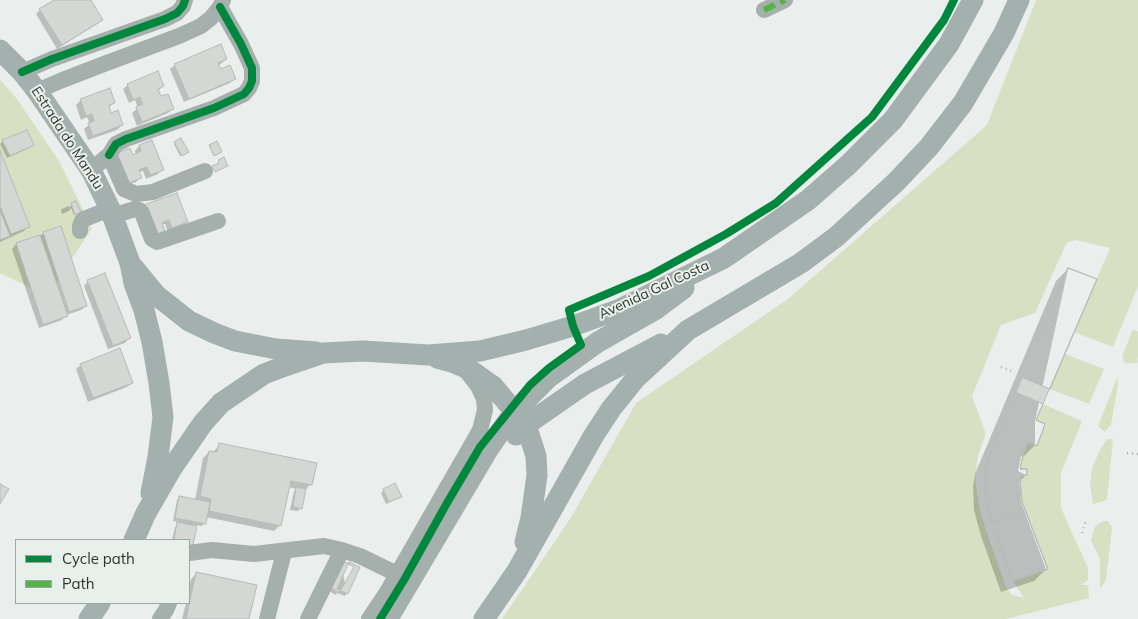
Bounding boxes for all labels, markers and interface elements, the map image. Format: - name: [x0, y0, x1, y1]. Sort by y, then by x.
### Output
- street label: Estrada do Mandu: [28, 84, 106, 192]
- street label: Avenida Gal Costa: [596, 257, 712, 323]
- legend: [15, 539, 190, 604]
- text: Cycle path: [62, 549, 135, 568]
- text: Path: [62, 574, 94, 593]

